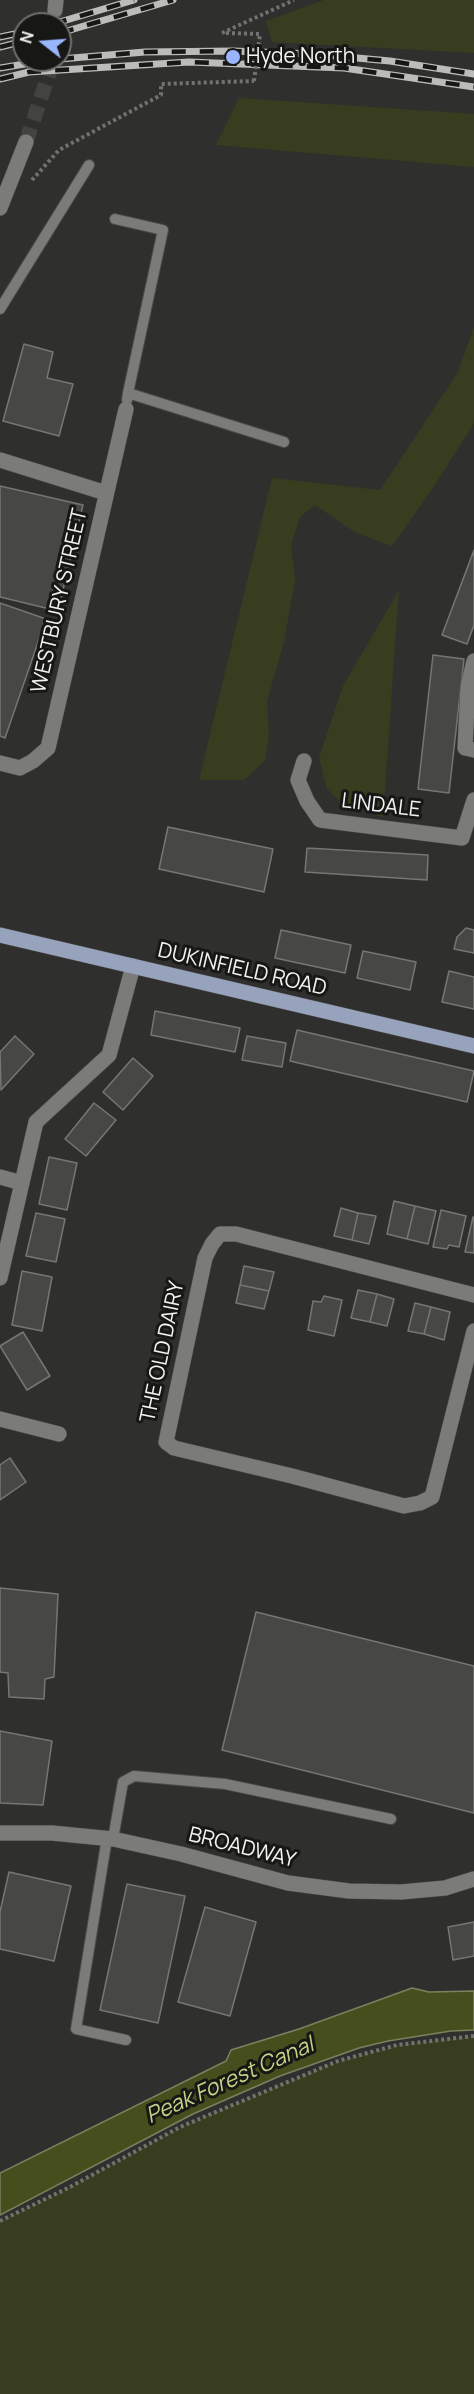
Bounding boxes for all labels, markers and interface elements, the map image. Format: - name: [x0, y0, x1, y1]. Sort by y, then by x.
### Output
- north arrow: [12, 12, 72, 72]
- text: N: [14, 29, 39, 46]
- place label: Hyde North: [246, 44, 355, 70]
- marker: Hyde North: [224, 48, 242, 66]
- street label: WESTBURY STREET: [27, 506, 93, 696]
- street label: LINDALE: [340, 789, 422, 823]
- street label: DUKINFIELD ROAD: [155, 938, 329, 1002]
- street label: THE OLD DAIRY: [136, 1279, 190, 1425]
- street label: BROADWAY: [186, 1823, 298, 1873]
- water label: Peak Forest Canal: [142, 2032, 318, 2130]

